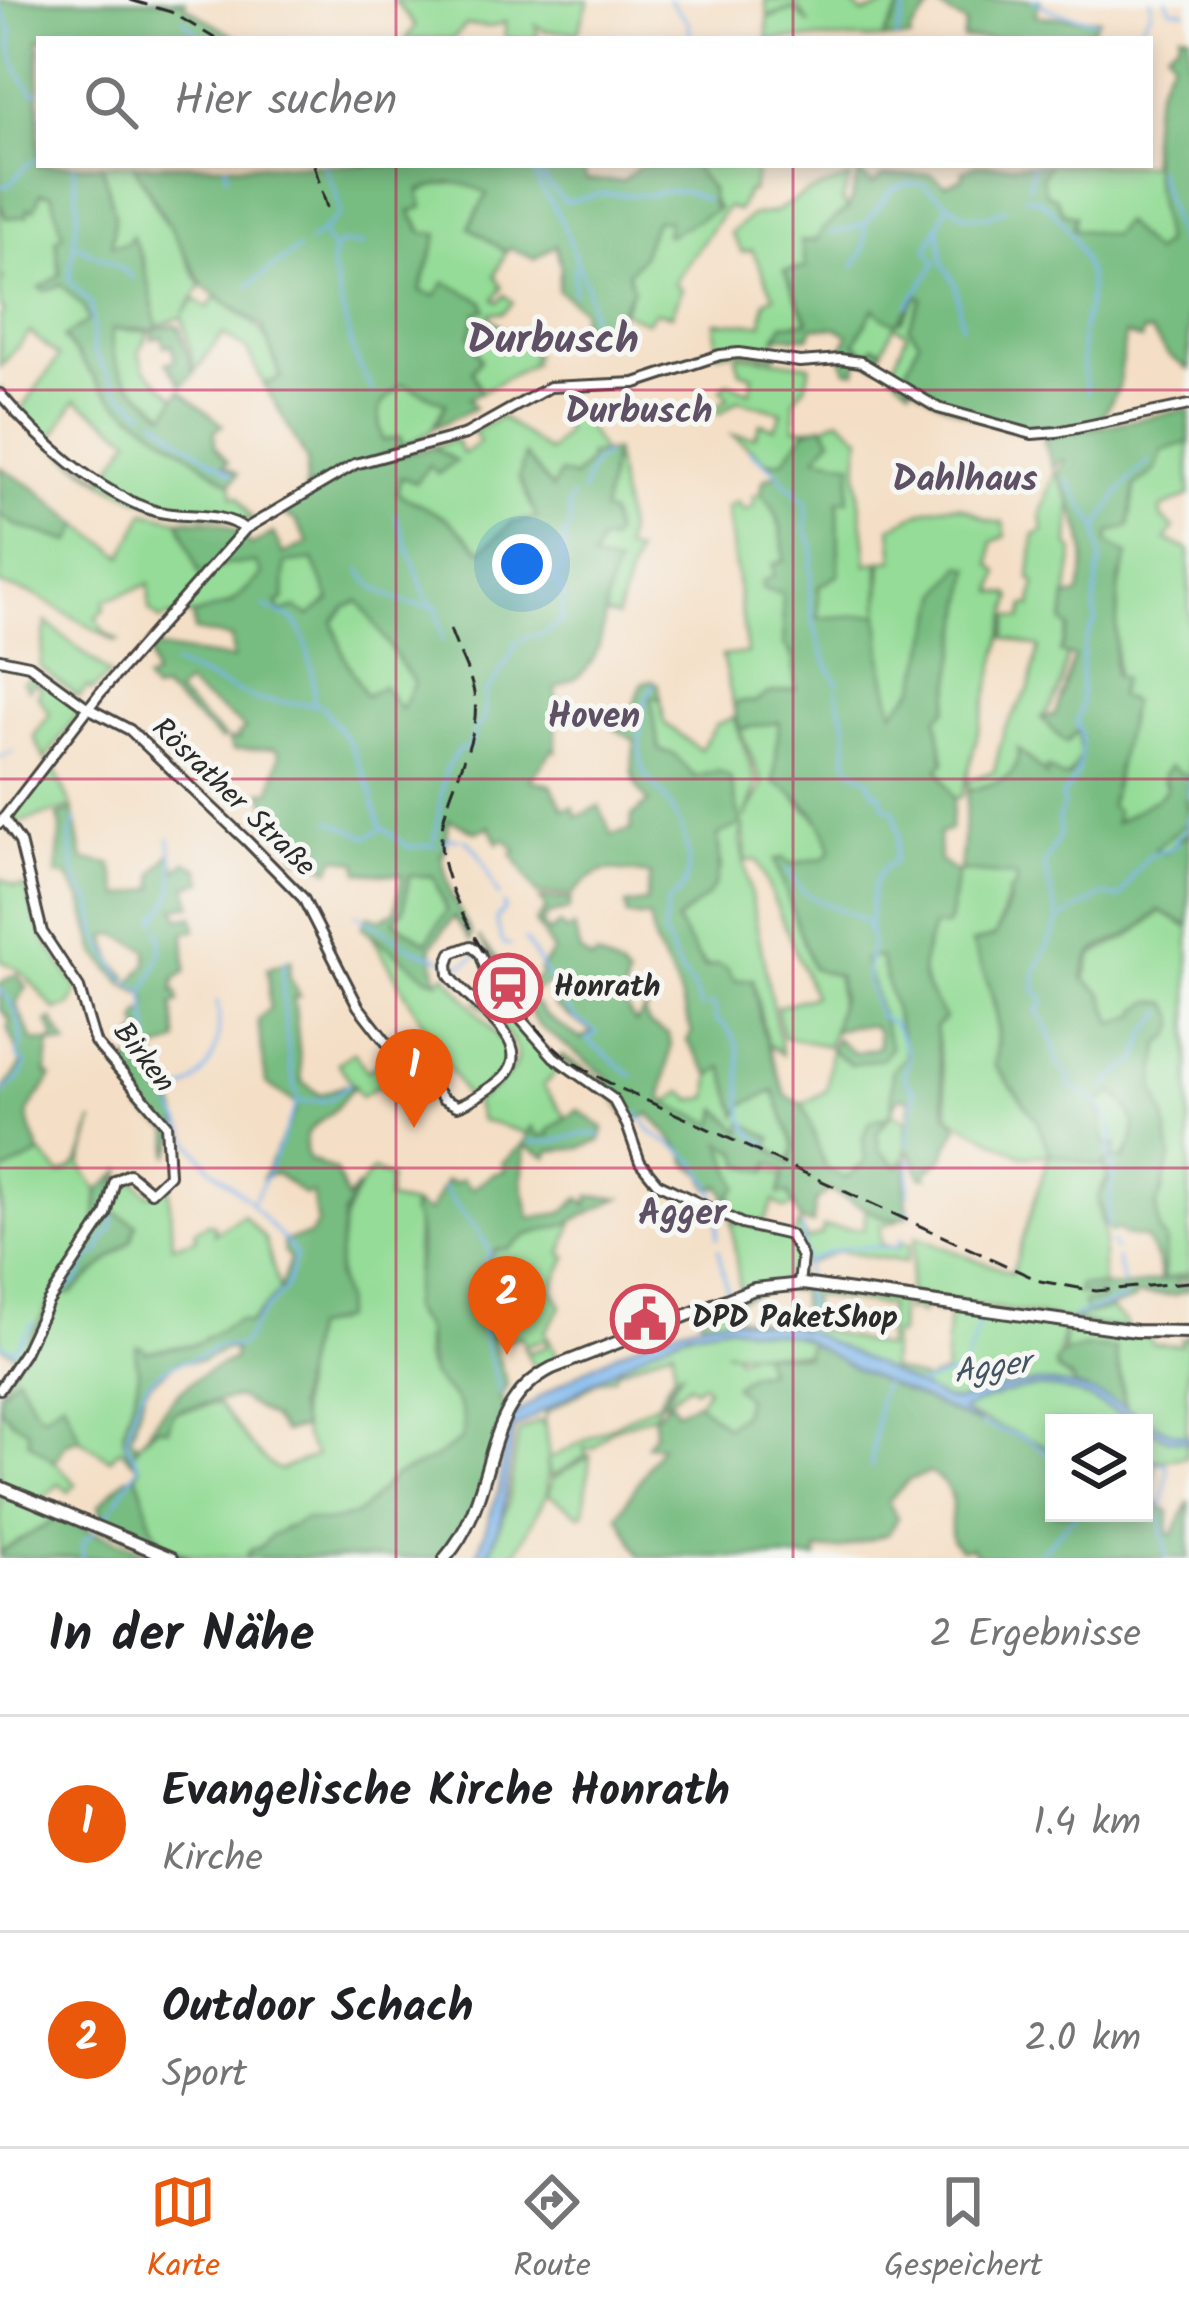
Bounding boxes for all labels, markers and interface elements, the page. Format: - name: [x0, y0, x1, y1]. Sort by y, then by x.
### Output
- search box: [36, 36, 1153, 168]
- text: Hier suchen: [174, 66, 397, 138]
- icon: search: [78, 69, 144, 135]
- district label: Durbusch: [467, 308, 639, 375]
- district label: Durbusch: [565, 384, 713, 441]
- district label: Dahlhaus: [892, 452, 1038, 509]
- your location: [492, 534, 552, 594]
- district label: Hoven: [548, 689, 640, 746]
- street label: Rösrather Straße: [139, 707, 327, 889]
- station icon: Honrath: [473, 953, 543, 1023]
- place label: Honrath: [554, 964, 660, 1012]
- street label: Birken: [100, 1012, 186, 1104]
- pin: 1: [375, 1029, 453, 1128]
- district label: Agger: [638, 1186, 728, 1243]
- pin: 2: [468, 1256, 546, 1355]
- public building icon: DPD PaketShop: [610, 1284, 680, 1354]
- place label: DPD PaketShop: [692, 1295, 898, 1343]
- water label: Agger: [950, 1337, 1040, 1401]
- map controls: [1045, 1414, 1153, 1522]
- button: layers: [1045, 1414, 1153, 1522]
- text: In der Nähe: [48, 1596, 314, 1677]
- text: 2 Ergebnisse: [930, 1605, 1141, 1667]
- text: Evangelische Kirche Honrath: [162, 1757, 730, 1829]
- text: 1: [81, 1793, 93, 1855]
- text: 1.4 km: [1033, 1793, 1141, 1855]
- text: Kirche: [162, 1829, 263, 1891]
- text: Outdoor Schach: [162, 1973, 473, 2045]
- text: 2: [76, 2009, 98, 2071]
- text: 2.0 km: [1025, 2009, 1141, 2071]
- text: Sport: [162, 2045, 247, 2107]
- tab: Karte: [147, 2169, 220, 2294]
- tab: Route: [513, 2169, 591, 2294]
- tab: Gespeichert: [884, 2169, 1042, 2294]

